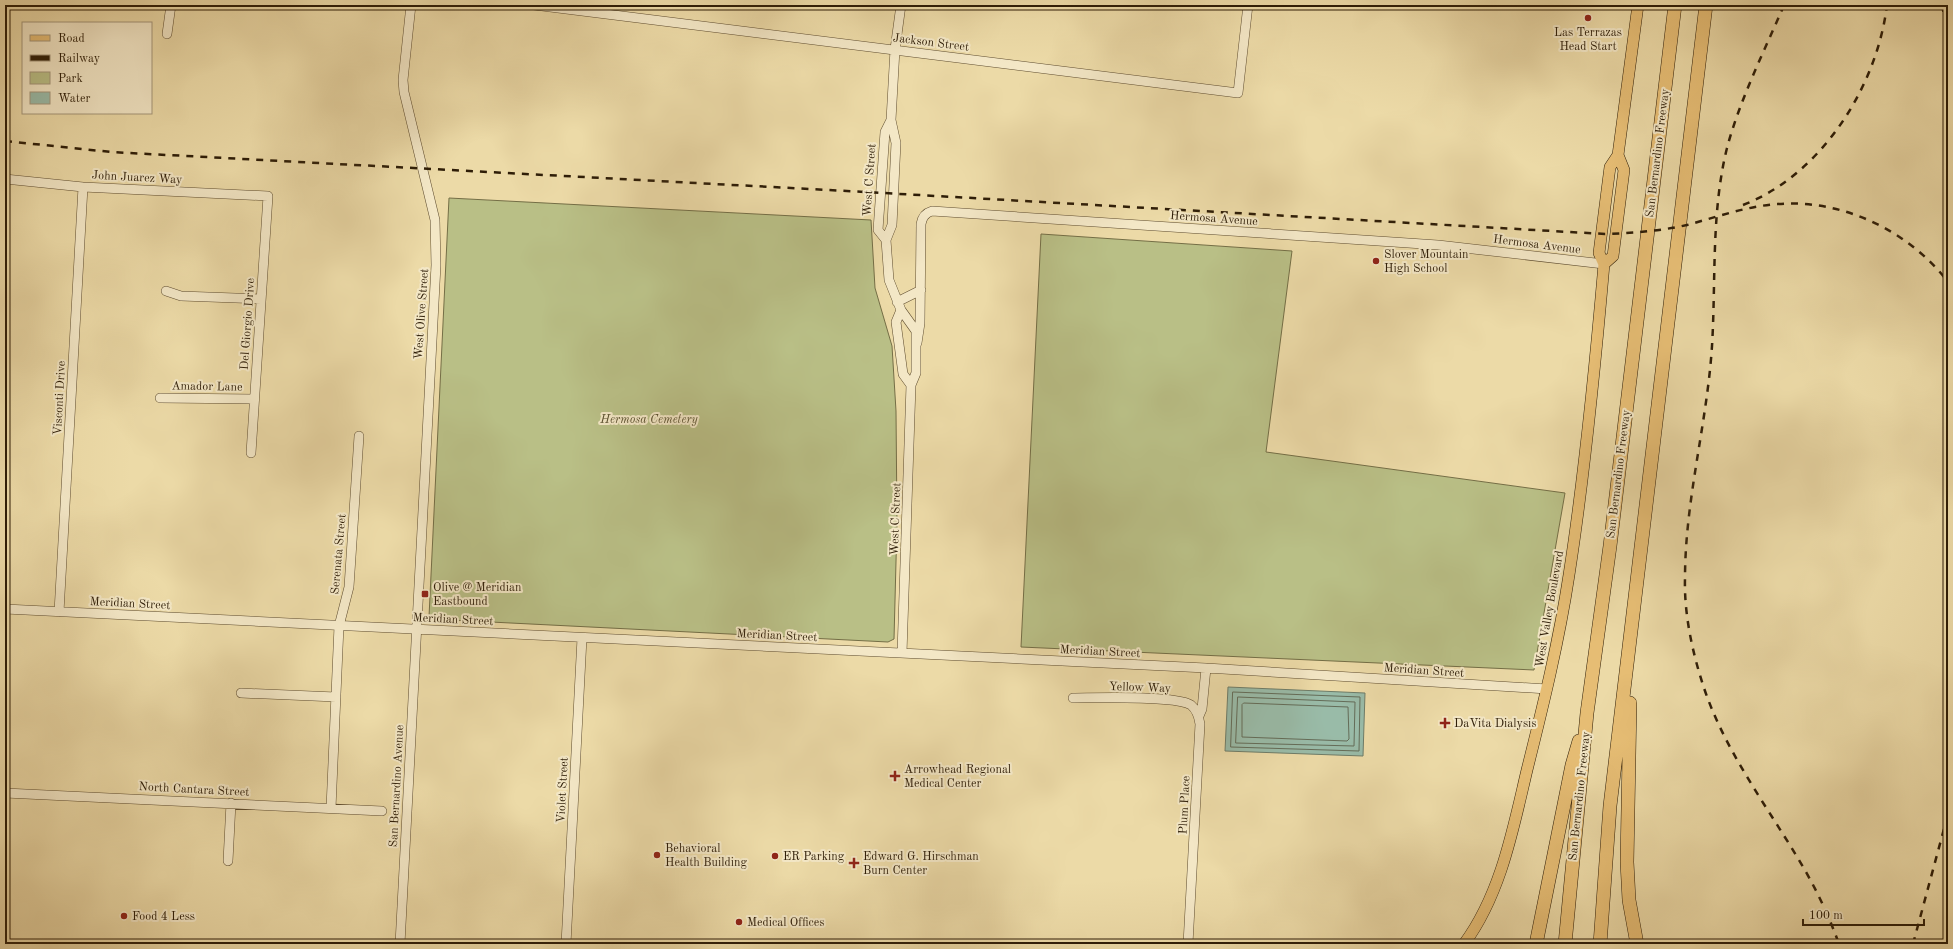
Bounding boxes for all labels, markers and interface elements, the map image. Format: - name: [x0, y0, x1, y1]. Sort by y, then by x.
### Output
- marker: Las Terrazas Head Start: [1583, 13, 1593, 23]
- legend: [22, 22, 152, 114]
- place label: Las Terrazas Head Start: [1554, 27, 1622, 53]
- street label: Jackson Street: [892, 32, 970, 54]
- text: Road: [58, 33, 85, 45]
- text: Railway: [58, 53, 101, 65]
- text: Park: [58, 73, 83, 85]
- street label: San Bernardino Freeway: [1644, 87, 1672, 218]
- text: Water: [58, 93, 91, 105]
- street label: West C Street: [861, 143, 879, 217]
- street label: John Juarez Way: [91, 170, 183, 186]
- street label: Hermosa Avenue: [1170, 210, 1259, 228]
- street label: Hermosa Avenue: [1492, 234, 1582, 256]
- place label: Slover Mountain High School: [1384, 249, 1469, 275]
- marker: Slover Mountain High School: [1371, 256, 1381, 266]
- street label: West Olive Street: [413, 268, 431, 360]
- street label: Del Giorgio Drive: [239, 277, 257, 370]
- street label: Visconti Drive: [52, 360, 68, 436]
- street label: Amador Lane: [171, 380, 243, 394]
- street label: San Bernardino Freeway: [1605, 408, 1633, 539]
- park label: Hermosa Cemetery: [599, 414, 699, 426]
- street label: West C Street: [889, 482, 903, 556]
- street label: Serenata Street: [329, 513, 349, 595]
- street label: West Valley Boulevard: [1534, 550, 1566, 669]
- place label: Olive @ Meridian Eastbound: [433, 582, 522, 608]
- marker: Olive @ Meridian Eastbound: [420, 589, 430, 599]
- street label: Meridian Street: [89, 596, 171, 612]
- street label: Meridian Street: [412, 612, 494, 628]
- street label: Meridian Street: [736, 628, 818, 644]
- street label: Meridian Street: [1059, 644, 1141, 660]
- street label: Meridian Street: [1383, 662, 1465, 680]
- street label: Yellow Way: [1109, 681, 1172, 695]
- marker: DaVita Dialysis: [1439, 717, 1451, 729]
- place label: DaVita Dialysis: [1454, 718, 1537, 730]
- street label: San Bernardino Avenue: [388, 724, 406, 848]
- street label: San Bernardino Freeway: [1567, 730, 1593, 861]
- street label: Violet Street: [555, 757, 571, 823]
- place label: Arrowhead Regional Medical Center: [904, 764, 1011, 790]
- marker: Arrowhead Regional Medical Center: [889, 770, 901, 782]
- street label: Plum Place: [1177, 775, 1193, 835]
- street label: North Cantara Street: [138, 781, 250, 799]
- place label: Behavioral Health Building: [665, 843, 747, 869]
- marker: Behavioral Health Building: [652, 850, 662, 860]
- marker: ER Parking: [770, 851, 780, 861]
- place label: ER Parking: [783, 851, 845, 863]
- place label: Edward G. Hirschman Burn Center: [863, 851, 979, 877]
- marker: Edward G. Hirschman Burn Center: [848, 857, 860, 869]
- scale bar: [1803, 901, 1924, 927]
- text: 100 m: [1809, 910, 1843, 922]
- marker: Food 4 Less: [119, 911, 129, 921]
- place label: Food 4 Less: [132, 911, 195, 923]
- marker: Medical Offices: [734, 917, 744, 927]
- place label: Medical Offices: [747, 917, 825, 929]

